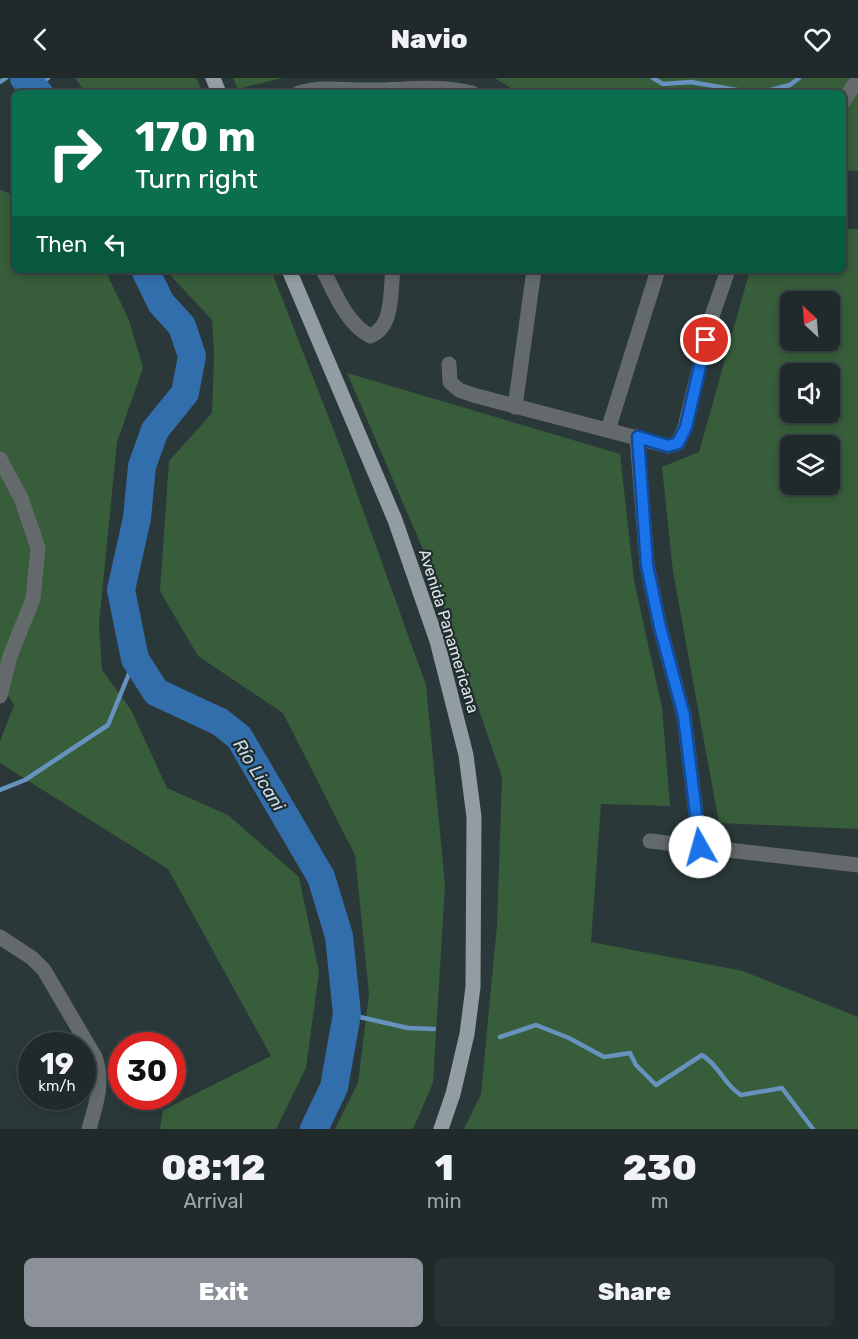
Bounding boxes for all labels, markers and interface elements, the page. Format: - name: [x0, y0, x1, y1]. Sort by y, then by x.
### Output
- icon: back: [24, 23, 57, 56]
- text: Navio: [390, 23, 468, 55]
- icon: heart: [801, 23, 834, 56]
- text: 170 m: [135, 112, 256, 162]
- icon: right: [36, 114, 114, 192]
- text: Turn right: [135, 163, 258, 195]
- icon: left: [99, 228, 132, 261]
- text: Then: [36, 231, 87, 258]
- north arrow: [780, 291, 840, 351]
- map controls: [780, 291, 840, 495]
- pin: [680, 314, 731, 365]
- icon: arrive: [689, 323, 722, 356]
- button: sound: [780, 363, 840, 423]
- button: layers: [780, 435, 840, 495]
- street label: Avenida Panamericana: [415, 547, 483, 715]
- water label: Río Licani: [228, 735, 290, 816]
- position arrow: [668, 815, 732, 879]
- speed limit sign: 30: [108, 1032, 186, 1110]
- text: 19: [40, 1046, 74, 1082]
- text: km/h: [38, 1077, 76, 1095]
- text: 08:12: [161, 1146, 266, 1189]
- text: 1: [435, 1146, 454, 1189]
- text: 230: [623, 1146, 697, 1189]
- text: Arrival: [183, 1189, 243, 1213]
- text: min: [427, 1189, 462, 1213]
- text: m: [651, 1189, 669, 1213]
- button: Exit: [24, 1258, 423, 1327]
- button: Share: [435, 1258, 834, 1327]

